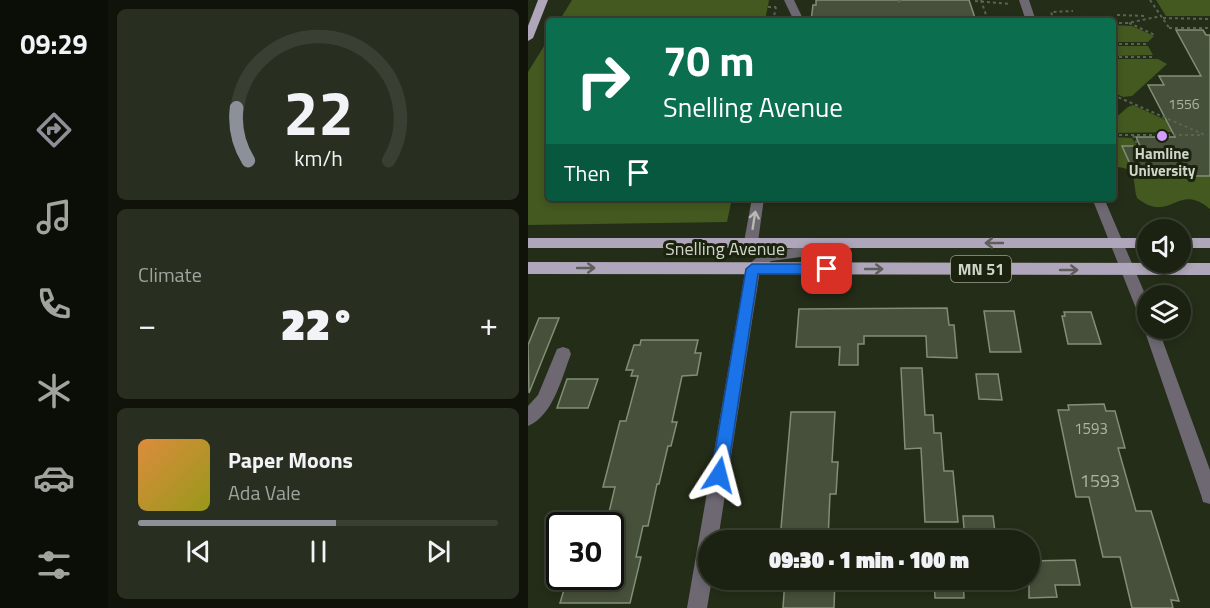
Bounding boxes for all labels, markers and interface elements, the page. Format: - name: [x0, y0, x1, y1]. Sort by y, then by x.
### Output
- text: 09:29: [20, 23, 88, 64]
- text: 70 m: [663, 28, 755, 92]
- icon: right: [564, 42, 642, 120]
- text: 22: [283, 65, 353, 160]
- text: Snelling Avenue: [663, 86, 843, 127]
- house number: 1556: [1168, 93, 1200, 114]
- icon: directions: [33, 109, 75, 151]
- marker: Hamline University: [1155, 129, 1169, 143]
- place label: Hamline University: [1129, 142, 1196, 182]
- text: km/h: [294, 143, 342, 175]
- text: Then: [564, 156, 610, 190]
- icon: arrive: [622, 156, 655, 189]
- icon: music: [33, 196, 75, 238]
- one-way arrow: [749, 211, 760, 231]
- map controls: [1137, 219, 1191, 339]
- button: sound: [1137, 219, 1191, 273]
- street label: Snelling Avenue: [665, 235, 785, 262]
- one-way arrow: [985, 237, 1005, 249]
- pin: [801, 243, 852, 294]
- icon: arrive: [810, 252, 843, 285]
- road number: MN 51: [951, 256, 1011, 282]
- text: Climate: [138, 259, 202, 290]
- one-way arrow: [576, 262, 596, 274]
- one-way arrow: [863, 263, 883, 275]
- one-way arrow: [1058, 264, 1078, 276]
- icon: phone: [33, 283, 75, 325]
- button: layers: [1137, 285, 1191, 339]
- text: 22°: [281, 289, 355, 357]
- text: −: [138, 299, 156, 349]
- text: +: [480, 299, 498, 349]
- icon: climate: [33, 370, 75, 412]
- house number: 1593: [1074, 417, 1108, 440]
- text: Paper Moons: [228, 443, 353, 477]
- position arrow: [687, 443, 751, 507]
- icon: car: [33, 457, 75, 499]
- house number: 1593: [1080, 467, 1120, 494]
- text: Ada Vale: [228, 477, 301, 508]
- speed limit sign: 30: [546, 512, 624, 590]
- icon: previous: [182, 535, 215, 568]
- icon: pause: [302, 535, 335, 568]
- icon: next: [422, 535, 455, 568]
- text: 09:30 · 1 min · 100 m: [769, 543, 969, 577]
- icon: filters: [33, 544, 75, 586]

